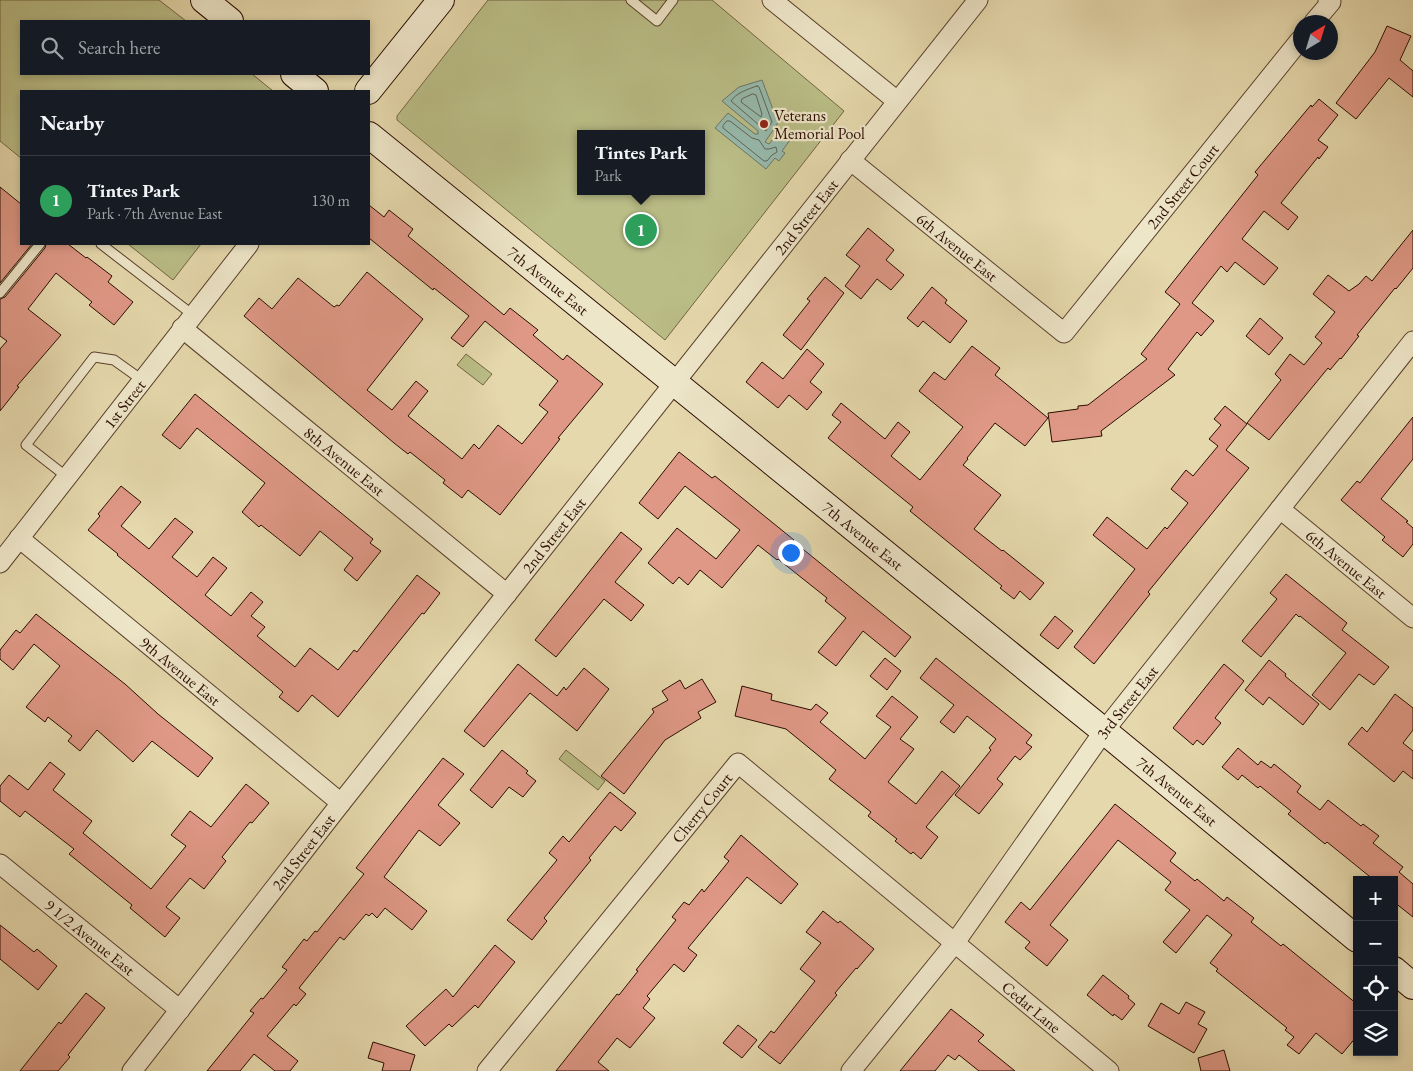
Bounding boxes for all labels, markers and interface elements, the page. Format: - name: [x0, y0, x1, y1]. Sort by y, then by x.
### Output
- north arrow: [1293, 15, 1338, 60]
- search box: [20, 20, 370, 75]
- icon: search: [38, 34, 66, 62]
- text: Search here: [78, 35, 160, 60]
- place label: Veterans Memorial Pool: [774, 105, 865, 144]
- text: Nearby: [40, 109, 104, 136]
- marker: Veterans Memorial Pool: [758, 118, 770, 130]
- popup: [577, 130, 705, 195]
- street label: 2nd Street Court: [1142, 139, 1223, 233]
- text: Tintes Park: [595, 140, 687, 165]
- text: Park: [595, 165, 622, 186]
- street label: 2nd Street East: [769, 175, 842, 259]
- text: Tintes Park: [87, 178, 180, 203]
- text: 1: [52, 190, 60, 211]
- text: 130 m: [311, 190, 350, 211]
- text: Park · 7th Avenue East: [87, 203, 222, 224]
- street label: 6th Avenue East: [912, 208, 1002, 286]
- pin: 1: [625, 211, 657, 249]
- street label: 7th Avenue East: [504, 241, 593, 320]
- street label: 1st Street: [99, 375, 150, 432]
- street label: 8th Avenue East: [300, 422, 389, 500]
- street label: 2nd Street East: [517, 493, 590, 577]
- street label: 7th Avenue East: [818, 496, 908, 575]
- street label: 6th Avenue East: [1302, 524, 1391, 603]
- your location: [778, 540, 804, 566]
- street label: 9th Avenue East: [136, 631, 225, 710]
- street label: 3rd Street East: [1091, 661, 1163, 743]
- street label: 7th Avenue East: [1132, 752, 1222, 831]
- street label: Cherry Court: [667, 768, 737, 847]
- street label: 2nd Street East: [267, 809, 339, 894]
- map controls: [1353, 876, 1398, 1056]
- button: +: [1353, 876, 1398, 921]
- street label: 9 1/2 Avenue East: [41, 894, 140, 980]
- button: −: [1353, 921, 1398, 966]
- button: locate: [1353, 966, 1398, 1011]
- street label: Cedar Lane: [998, 976, 1066, 1038]
- button: layers: [1353, 1011, 1398, 1056]

